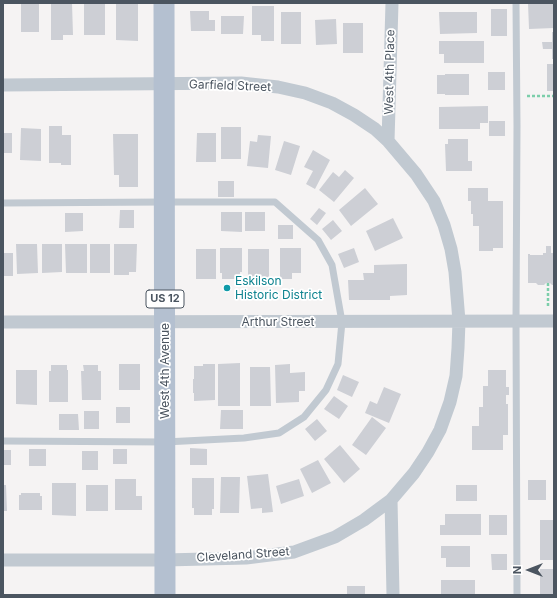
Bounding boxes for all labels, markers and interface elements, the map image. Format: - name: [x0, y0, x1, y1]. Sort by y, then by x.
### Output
- street label: West 4th Place: [382, 29, 398, 115]
- street label: Garfield Street: [189, 77, 271, 95]
- place label: Eskilson Historic District: [235, 274, 322, 302]
- marker: Eskilson Historic District: [222, 283, 232, 293]
- road number: US 12: [146, 290, 184, 308]
- street label: Arthur Street: [242, 315, 314, 329]
- street label: West 4th Avenue: [158, 323, 172, 419]
- street label: Cleveland Street: [196, 545, 290, 565]
- north arrow: [509, 550, 549, 590]
- text: N: [510, 566, 524, 574]

